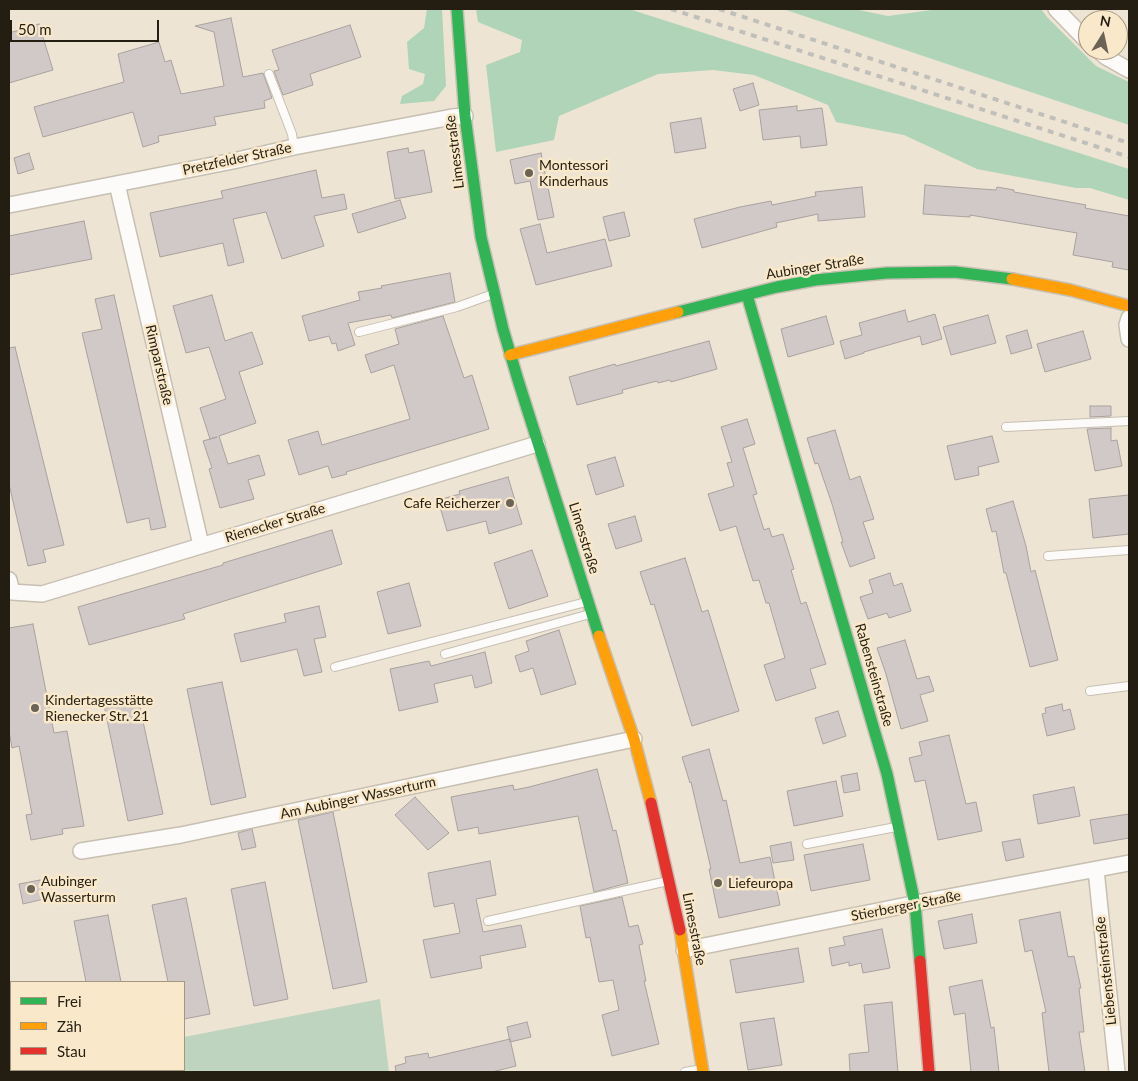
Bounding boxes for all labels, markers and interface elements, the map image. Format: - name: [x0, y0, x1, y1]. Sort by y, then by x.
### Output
- scale bar: [12, 10, 161, 42]
- north arrow: [1078, 10, 1128, 60]
- text: N: [1099, 11, 1112, 30]
- text: 50 m: [18, 20, 52, 38]
- street label: Limesstraße: [442, 114, 468, 190]
- street label: Pretzfelder Straße: [181, 139, 293, 179]
- place label: Montessori Kinderhaus: [539, 157, 608, 190]
- marker: Montessori Kinderhaus: [523, 167, 535, 179]
- street label: Aubinger Straße: [765, 251, 865, 283]
- street label: Rimparstraße: [142, 323, 176, 407]
- place label: Cafe Reicherzer: [403, 495, 500, 511]
- marker: Cafe Reicherzer: [504, 497, 516, 509]
- street label: Rienecker Straße: [223, 500, 327, 546]
- street label: Limesstraße: [565, 500, 603, 576]
- street label: Rabensteinstraße: [851, 621, 897, 729]
- place label: Kindertagesstätte Rienecker Str. 21: [45, 692, 153, 724]
- marker: Kindertagesstätte Rienecker Str. 21: [29, 702, 41, 714]
- street label: Am Aubinger Wasserturm: [279, 773, 437, 823]
- place label: Aubinger Wasserturm: [41, 873, 116, 906]
- place label: Liefeuropa: [728, 875, 793, 891]
- marker: Liefeuropa: [712, 877, 724, 889]
- marker: Aubinger Wasserturm: [25, 883, 37, 895]
- street label: Stierberger Straße: [850, 887, 962, 925]
- street label: Limesstraße: [679, 891, 709, 967]
- street label: Liebensteinstraße: [1092, 916, 1120, 1026]
- legend: [10, 981, 185, 1071]
- text: Frei: [57, 992, 82, 1010]
- text: Zäh: [57, 1017, 82, 1035]
- text: Stau: [57, 1042, 86, 1060]

